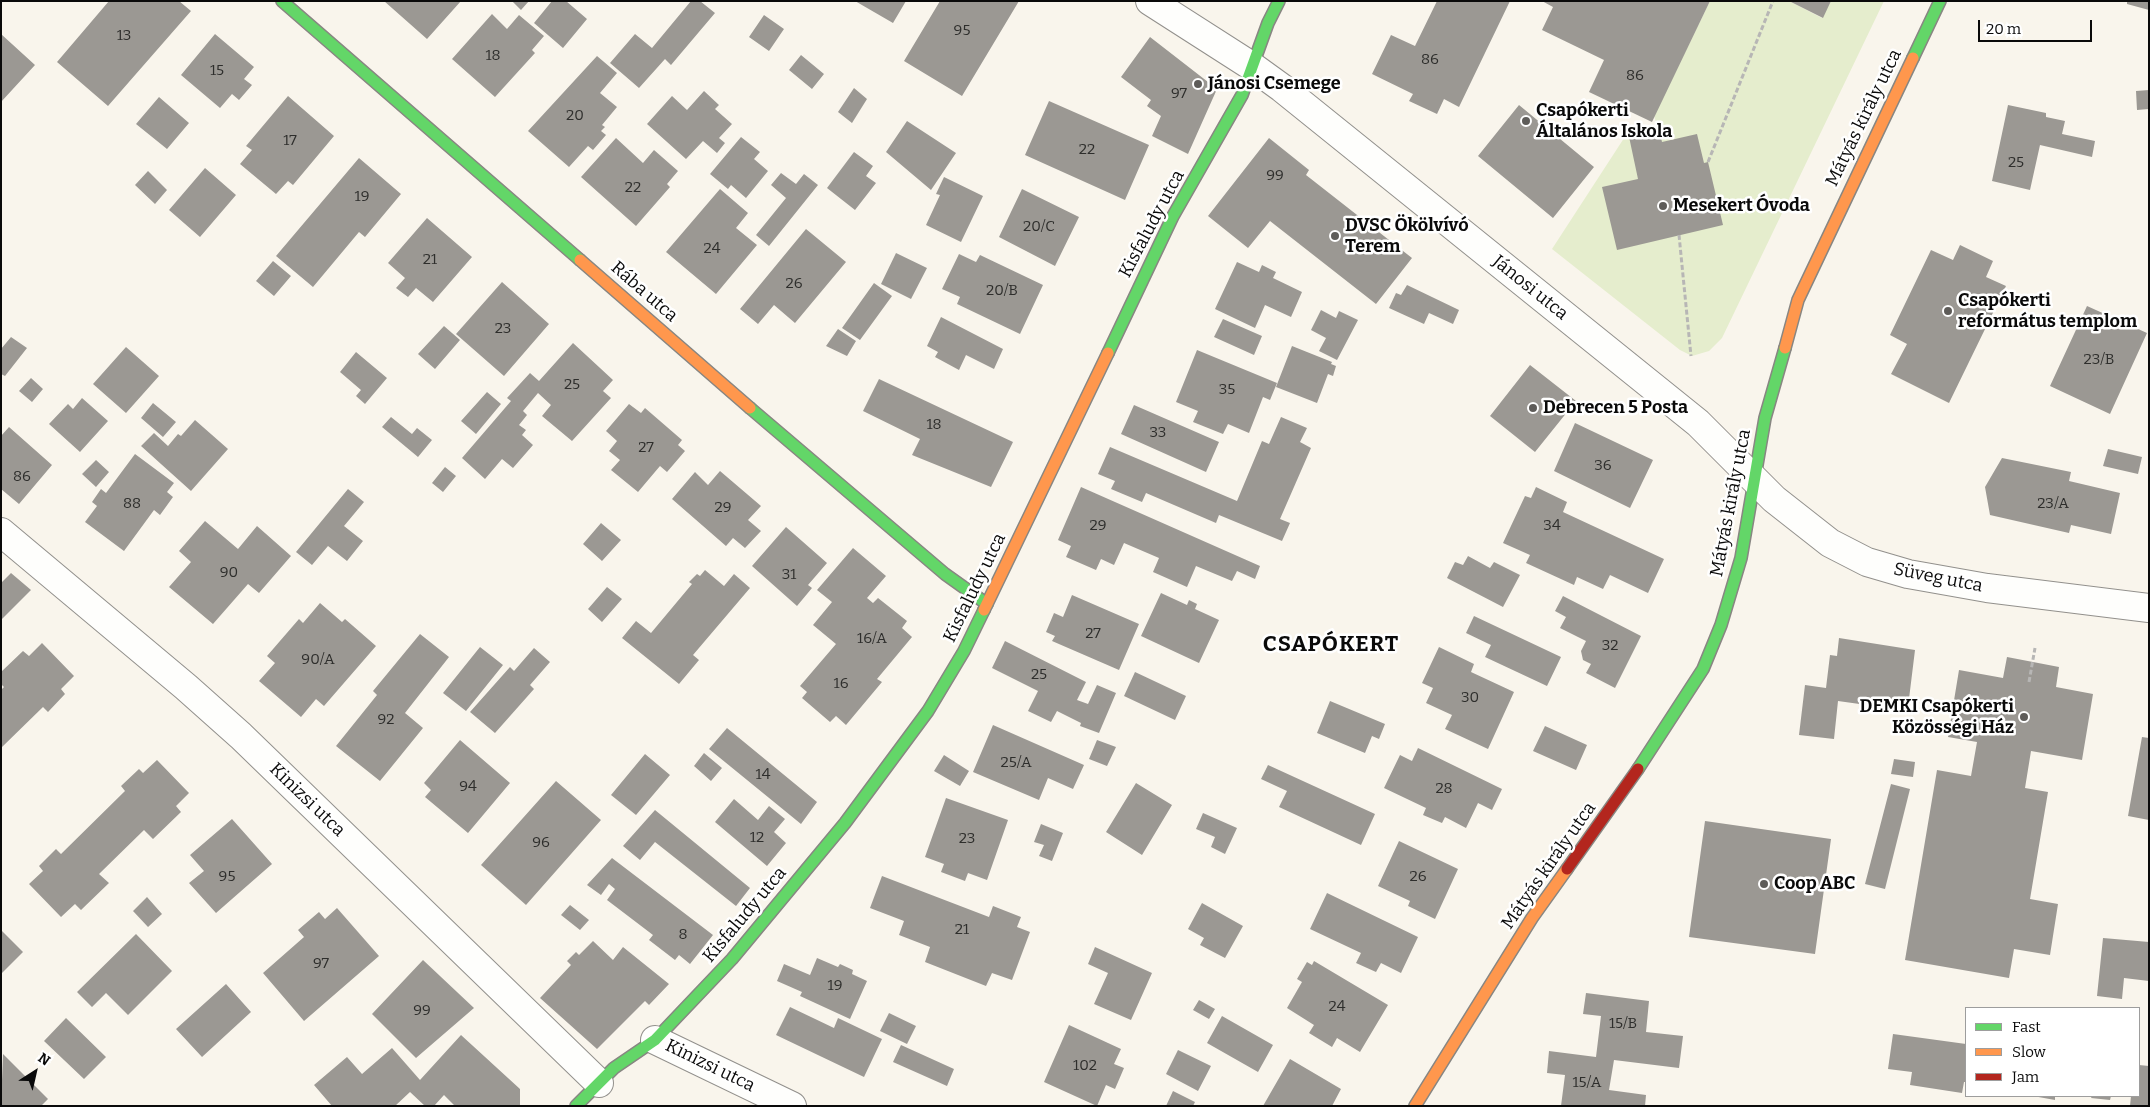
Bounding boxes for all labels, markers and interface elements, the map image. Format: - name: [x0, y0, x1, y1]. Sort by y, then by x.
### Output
- scale bar: [1980, 10, 2094, 42]
- text: 20 m: [1986, 20, 2021, 38]
- house number: 95: [954, 22, 970, 40]
- house number: 13: [117, 27, 131, 45]
- street label: Mátyás király utca: [1821, 46, 1907, 190]
- house number: 18: [485, 47, 501, 65]
- house number: 86: [1421, 51, 1439, 69]
- house number: 15: [210, 62, 224, 80]
- house number: 86: [1626, 67, 1644, 85]
- place label: Jánosi Csemege: [1208, 73, 1341, 95]
- marker: Jánosi Csemege: [1192, 78, 1204, 90]
- house number: 97: [1171, 85, 1187, 103]
- place label: Csapókerti Általános Iskola: [1536, 100, 1672, 142]
- house number: 20: [566, 107, 584, 125]
- marker: Csapókerti Általános Iskola: [1520, 115, 1532, 127]
- house number: 17: [283, 132, 297, 150]
- house number: 22: [1079, 141, 1095, 159]
- house number: 25: [2008, 154, 2024, 172]
- street label: Kisfaludy utca: [1115, 167, 1189, 281]
- house number: 99: [1266, 167, 1284, 185]
- house number: 22: [625, 179, 641, 197]
- house number: 19: [355, 188, 369, 206]
- place label: Mesekert Óvoda: [1673, 195, 1810, 217]
- marker: Mesekert Óvoda: [1657, 200, 1669, 212]
- place label: DVSC Ökölvívó Terem: [1345, 215, 1469, 258]
- house number: 20/C: [1023, 218, 1055, 236]
- marker: DVSC Ökölvívó Terem: [1329, 230, 1341, 242]
- house number: 24: [704, 240, 720, 258]
- house number: 21: [423, 251, 437, 269]
- street label: Jánosi utca: [1488, 251, 1572, 325]
- street label: Rába utca: [606, 257, 682, 327]
- house number: 26: [786, 275, 802, 293]
- house number: 20/B: [986, 282, 1018, 300]
- place label: Csapókerti református templom: [1958, 290, 2137, 332]
- marker: Csapókerti református templom: [1942, 305, 1954, 317]
- house number: 23: [495, 320, 511, 338]
- house number: 23/B: [2084, 351, 2114, 369]
- house number: 25: [564, 376, 580, 394]
- house number: 35: [1219, 381, 1235, 399]
- place label: Debrecen 5 Posta: [1543, 397, 1688, 419]
- marker: Debrecen 5 Posta: [1527, 402, 1539, 414]
- house number: 18: [926, 416, 942, 434]
- house number: 33: [1150, 424, 1166, 442]
- street label: Mátyás király utca: [1706, 427, 1756, 579]
- house number: 27: [638, 439, 654, 457]
- house number: 36: [1594, 457, 1612, 475]
- house number: 86: [13, 468, 31, 486]
- house number: 88: [123, 495, 141, 513]
- house number: 23/A: [2037, 495, 2069, 513]
- house number: 29: [715, 499, 731, 517]
- house number: 29: [1090, 517, 1106, 535]
- house number: 34: [1543, 517, 1561, 535]
- street label: Kisfaludy utca: [939, 530, 1011, 646]
- street label: Süveg utca: [1892, 559, 1984, 597]
- house number: 90: [220, 564, 238, 582]
- house number: 31: [782, 566, 796, 584]
- house number: 27: [1085, 625, 1101, 643]
- house number: 16/A: [857, 630, 887, 648]
- district label: CSAPÓKERT: [1262, 632, 1400, 658]
- house number: 32: [1602, 637, 1618, 655]
- house number: 90/A: [301, 651, 335, 669]
- house number: 25: [1031, 666, 1047, 684]
- house number: 16: [834, 675, 848, 693]
- house number: 30: [1461, 689, 1479, 707]
- place label: DEMKI Csapókerti Közösségi Ház: [1860, 696, 2014, 739]
- house number: 92: [378, 711, 394, 729]
- marker: DEMKI Csapókerti Közösségi Ház: [2018, 711, 2030, 723]
- house number: 25/A: [1000, 754, 1032, 772]
- street label: Kinizsi utca: [265, 759, 349, 841]
- house number: 14: [756, 766, 770, 784]
- house number: 94: [459, 778, 477, 796]
- house number: 28: [1435, 780, 1453, 798]
- street label: Mátyás király utca: [1497, 798, 1601, 934]
- house number: 12: [750, 829, 764, 847]
- house number: 23: [959, 830, 975, 848]
- house number: 96: [532, 834, 550, 852]
- street label: Kisfaludy utca: [699, 863, 791, 967]
- house number: 95: [219, 868, 235, 886]
- house number: 26: [1410, 868, 1426, 886]
- place label: Coop ABC: [1774, 873, 1855, 895]
- marker: Coop ABC: [1758, 878, 1770, 890]
- house number: 21: [955, 921, 969, 939]
- house number: 8: [678, 926, 688, 944]
- house number: 97: [313, 955, 329, 973]
- house number: 19: [828, 977, 842, 995]
- house number: 24: [1329, 998, 1345, 1016]
- house number: 99: [413, 1002, 431, 1020]
- legend: [1965, 1007, 2140, 1097]
- house number: 15/B: [1609, 1015, 1637, 1033]
- text: Fast: [2012, 1018, 2041, 1036]
- street label: Kinizsi utca: [662, 1035, 758, 1097]
- text: Slow: [2012, 1043, 2046, 1061]
- north arrow: [10, 1047, 60, 1097]
- text: N: [35, 1049, 53, 1069]
- house number: 102: [1073, 1057, 1097, 1075]
- text: Jam: [2012, 1068, 2039, 1086]
- house number: 15/A: [1573, 1074, 1601, 1092]

